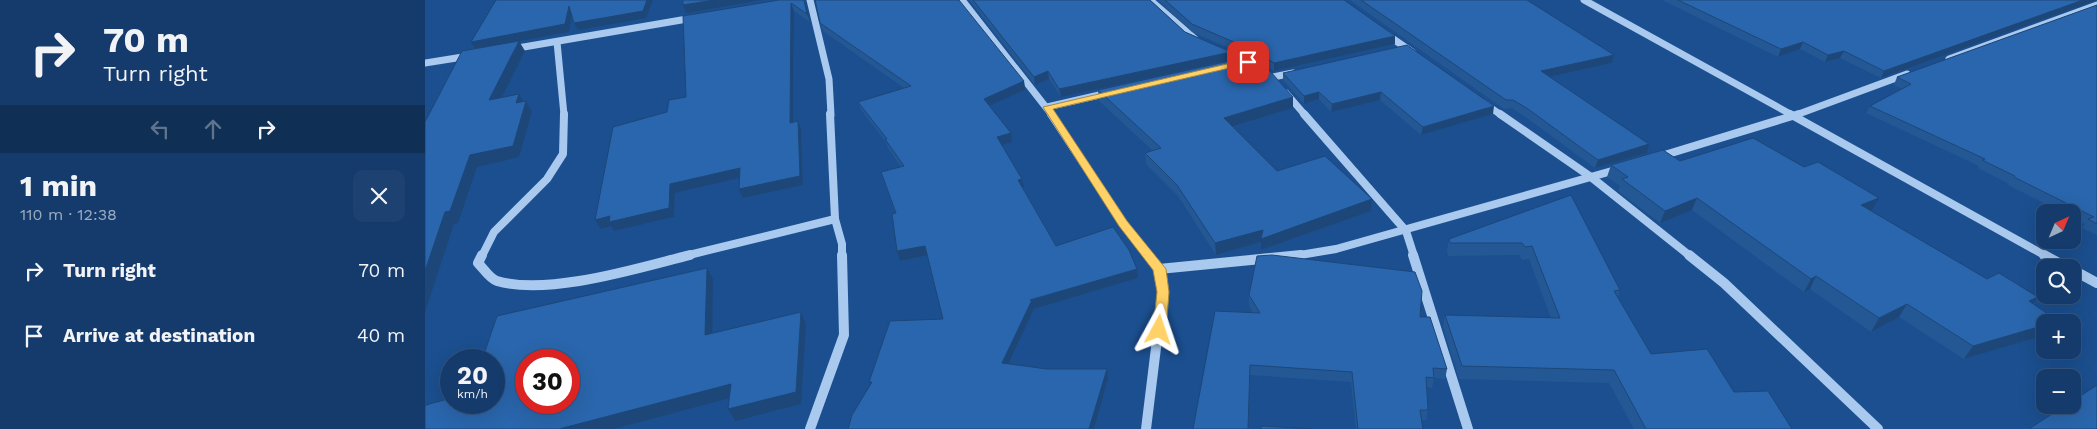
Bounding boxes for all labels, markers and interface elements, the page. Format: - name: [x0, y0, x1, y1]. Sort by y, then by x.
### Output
- text: 70 m: [103, 19, 189, 61]
- icon: right: [20, 20, 85, 85]
- pin: [1227, 41, 1269, 83]
- icon: arrive: [1234, 48, 1262, 76]
- text: Turn right: [103, 61, 208, 86]
- icon: left: [146, 115, 174, 143]
- icon: ahead: [199, 115, 227, 143]
- icon: right: [252, 115, 280, 143]
- text: 1 min: [20, 168, 97, 203]
- button: close: [353, 170, 405, 222]
- north arrow: [2036, 204, 2081, 249]
- map controls: [2036, 204, 2081, 414]
- text: 110 m · 12:38: [20, 205, 117, 224]
- icon: right: [20, 257, 48, 285]
- text: Turn right: [63, 259, 156, 282]
- text: 70 m: [358, 259, 405, 282]
- button: search: [2036, 259, 2081, 304]
- position arrow: [1132, 303, 1184, 355]
- button: +: [2036, 314, 2081, 359]
- icon: arrive: [20, 322, 48, 350]
- text: Arrive at destination: [63, 324, 255, 347]
- text: 40 m: [357, 324, 405, 347]
- speed limit sign: 30: [515, 349, 580, 414]
- text: 20: [457, 361, 488, 390]
- button: −: [2036, 369, 2081, 414]
- text: km/h: [457, 387, 488, 401]

